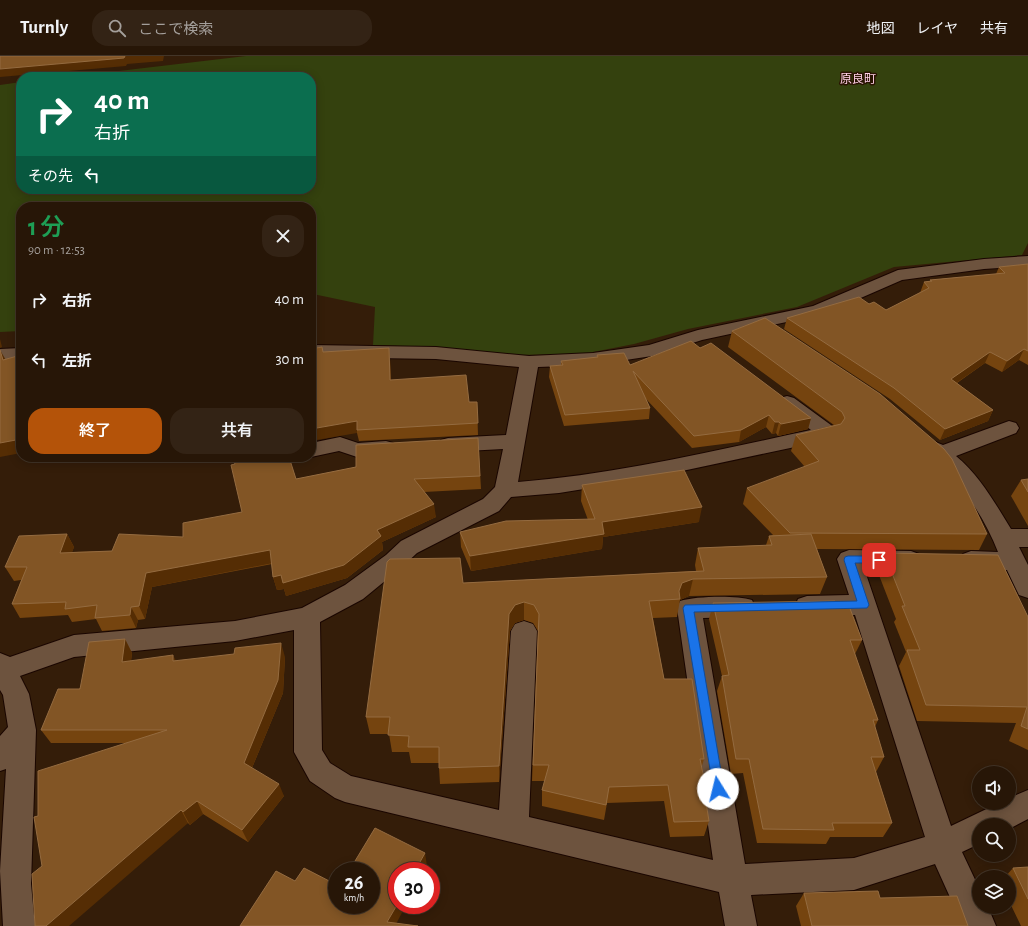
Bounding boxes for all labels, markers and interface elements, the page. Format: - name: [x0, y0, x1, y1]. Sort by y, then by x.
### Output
- search box: [92, 10, 372, 46]
- icon: search: [106, 17, 128, 39]
- text: Turnly: [20, 18, 68, 37]
- text: ここで検索: [138, 22, 213, 37]
- text: 地図: [866, 22, 894, 36]
- text: レイヤ: [916, 22, 958, 36]
- text: 共有: [980, 22, 1008, 36]
- district label: 原良町: [840, 73, 876, 85]
- text: 40 m: [94, 87, 150, 115]
- icon: right: [28, 88, 80, 140]
- text: 右折: [94, 125, 130, 143]
- icon: left: [81, 164, 103, 186]
- text: その先: [28, 169, 73, 184]
- button: close: [262, 215, 304, 257]
- text: 1 分: [28, 216, 64, 240]
- text: 90 m · 12:53: [28, 244, 85, 257]
- icon: right: [28, 289, 50, 311]
- text: 40 m: [274, 292, 304, 307]
- text: 右折: [62, 294, 92, 309]
- icon: left: [28, 349, 50, 371]
- text: 30 m: [275, 352, 304, 367]
- text: 左折: [62, 354, 92, 369]
- button: 終了: [28, 408, 162, 454]
- button: 共有: [170, 408, 304, 454]
- pin: [862, 543, 896, 577]
- icon: arrive: [868, 549, 890, 571]
- map controls: [972, 766, 1016, 914]
- button: sound: [972, 766, 1016, 810]
- position arrow: [697, 768, 739, 810]
- button: search: [972, 818, 1016, 862]
- speed limit sign: 30: [388, 862, 440, 914]
- button: layers: [972, 870, 1016, 914]
- text: 26: [344, 873, 364, 893]
- text: km/h: [344, 893, 364, 903]

